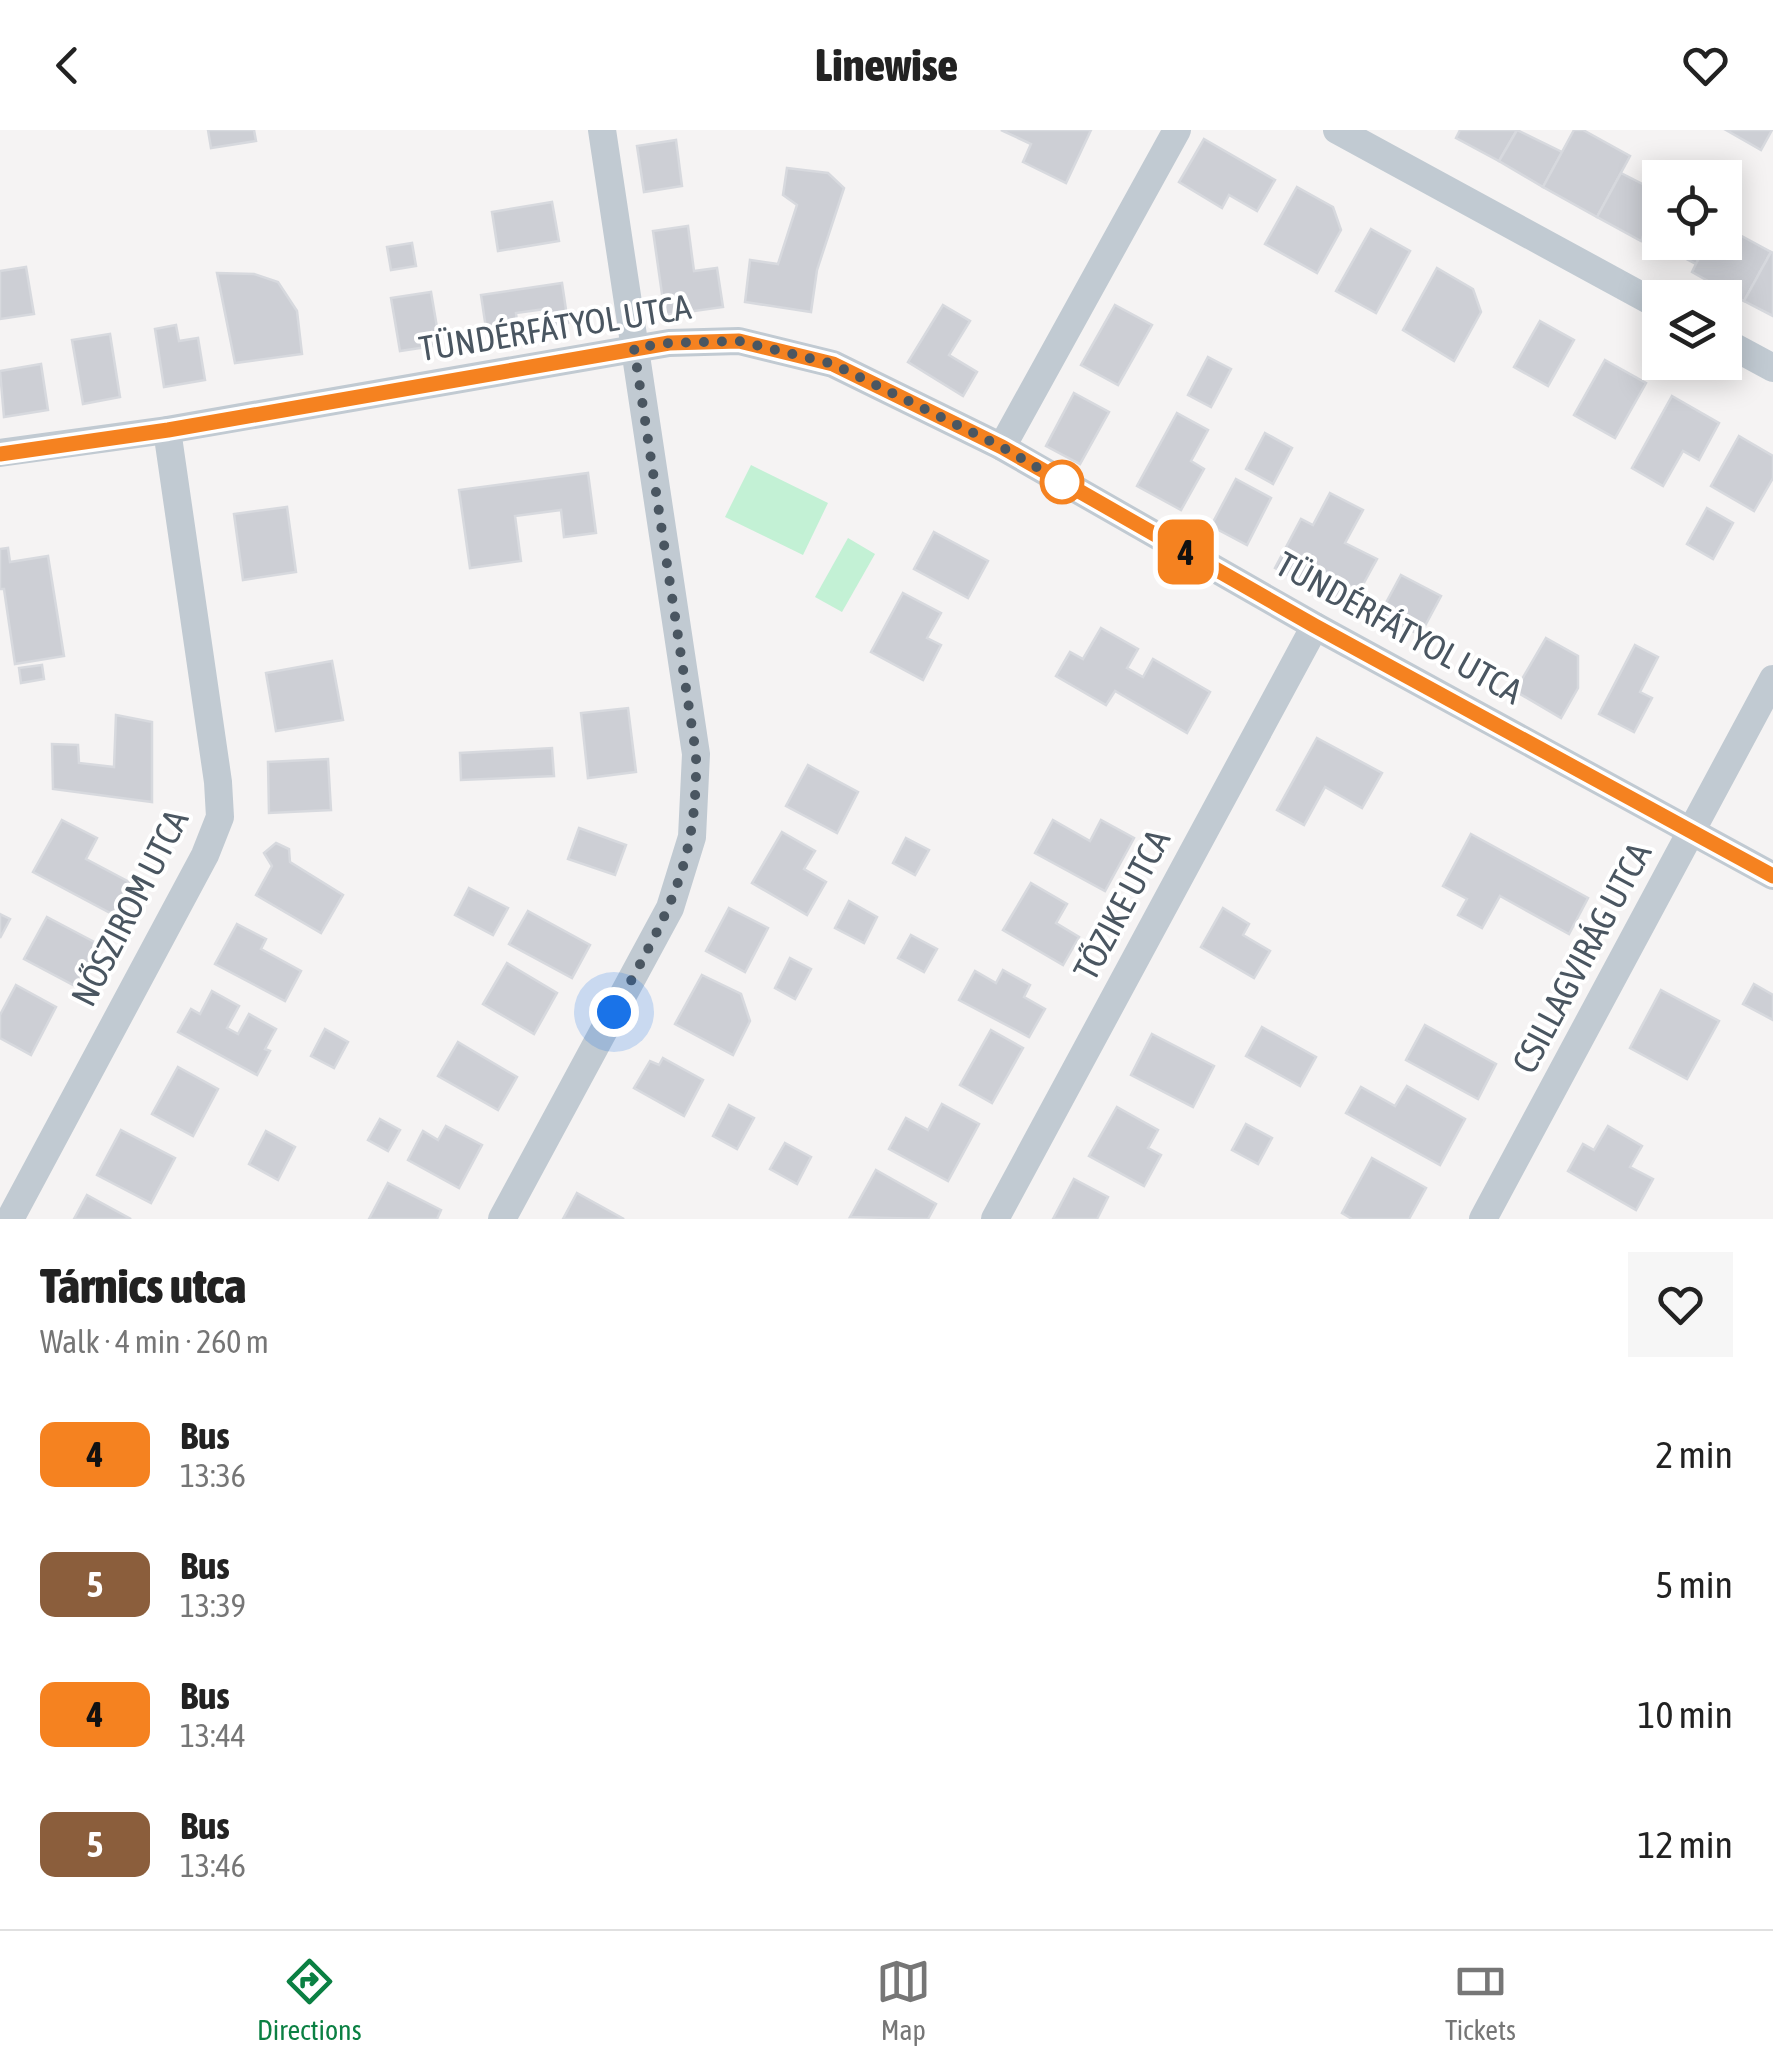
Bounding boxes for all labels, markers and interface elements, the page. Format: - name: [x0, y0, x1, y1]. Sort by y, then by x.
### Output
- icon: back: [40, 38, 95, 93]
- icon: heart: [1678, 38, 1733, 93]
- text: Linewise: [815, 39, 958, 91]
- map controls: [1642, 160, 1742, 380]
- button: locate: [1642, 160, 1742, 260]
- button: layers: [1642, 280, 1742, 380]
- street label: TÜNDÉRFÁTYOL UTCA: [416, 286, 694, 368]
- unlabelled marker: [1041, 461, 1083, 503]
- line badge: 4: [1154, 520, 1218, 584]
- text: 4: [1178, 532, 1194, 572]
- street label: TÜNDÉRFÁTYOL UTCA: [1270, 543, 1530, 712]
- street label: NŐSZIROM UTCA: [63, 802, 196, 1012]
- street label: TŐZIKE UTCA: [1065, 822, 1178, 986]
- street label: CSILLAGVIRÁG UTCA: [1504, 835, 1659, 1079]
- your location: [589, 987, 639, 1037]
- button: heart: [1628, 1252, 1733, 1357]
- text: Tárnics utca: [40, 1258, 246, 1313]
- text: Walk · 4 min · 260 m: [40, 1323, 269, 1360]
- text: Bus: [180, 1414, 230, 1457]
- text: 2 min: [1655, 1433, 1733, 1476]
- text: 4: [87, 1434, 103, 1474]
- text: 13:36: [180, 1457, 246, 1494]
- text: Bus: [180, 1544, 230, 1587]
- text: 5 min: [1655, 1563, 1733, 1606]
- text: 5: [87, 1564, 103, 1604]
- text: 13:39: [180, 1587, 246, 1624]
- text: Bus: [180, 1674, 230, 1717]
- text: 10 min: [1638, 1693, 1733, 1736]
- text: 4: [87, 1694, 103, 1734]
- text: 13:44: [180, 1717, 246, 1754]
- text: Bus: [180, 1804, 230, 1847]
- text: 12 min: [1638, 1823, 1733, 1866]
- text: 5: [87, 1824, 103, 1864]
- text: 13:46: [180, 1847, 246, 1884]
- tab: Directions: [257, 1954, 362, 2046]
- tab: Map: [876, 1954, 931, 2046]
- tab: Tickets: [1445, 1954, 1516, 2046]

